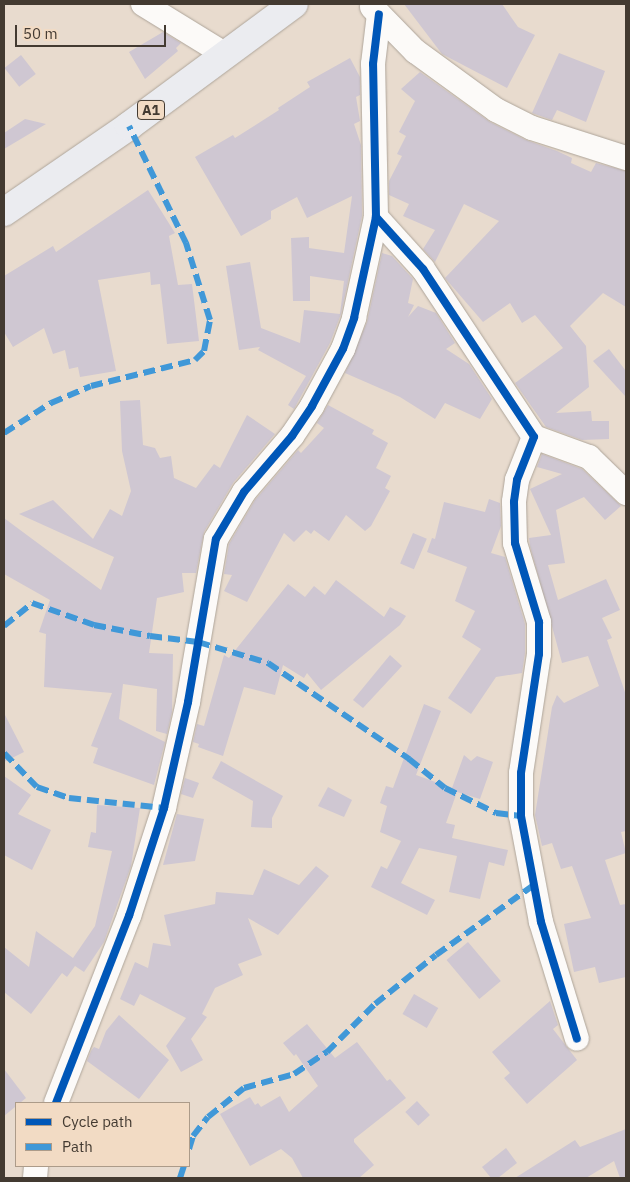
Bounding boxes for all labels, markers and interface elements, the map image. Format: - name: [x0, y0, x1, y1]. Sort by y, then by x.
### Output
- scale bar: [18, 15, 169, 47]
- text: 50 m: [23, 24, 58, 43]
- road number: A1: [136, 98, 166, 122]
- legend: [15, 1102, 190, 1167]
- text: Cycle path: [62, 1112, 133, 1131]
- text: Path: [62, 1137, 93, 1156]

